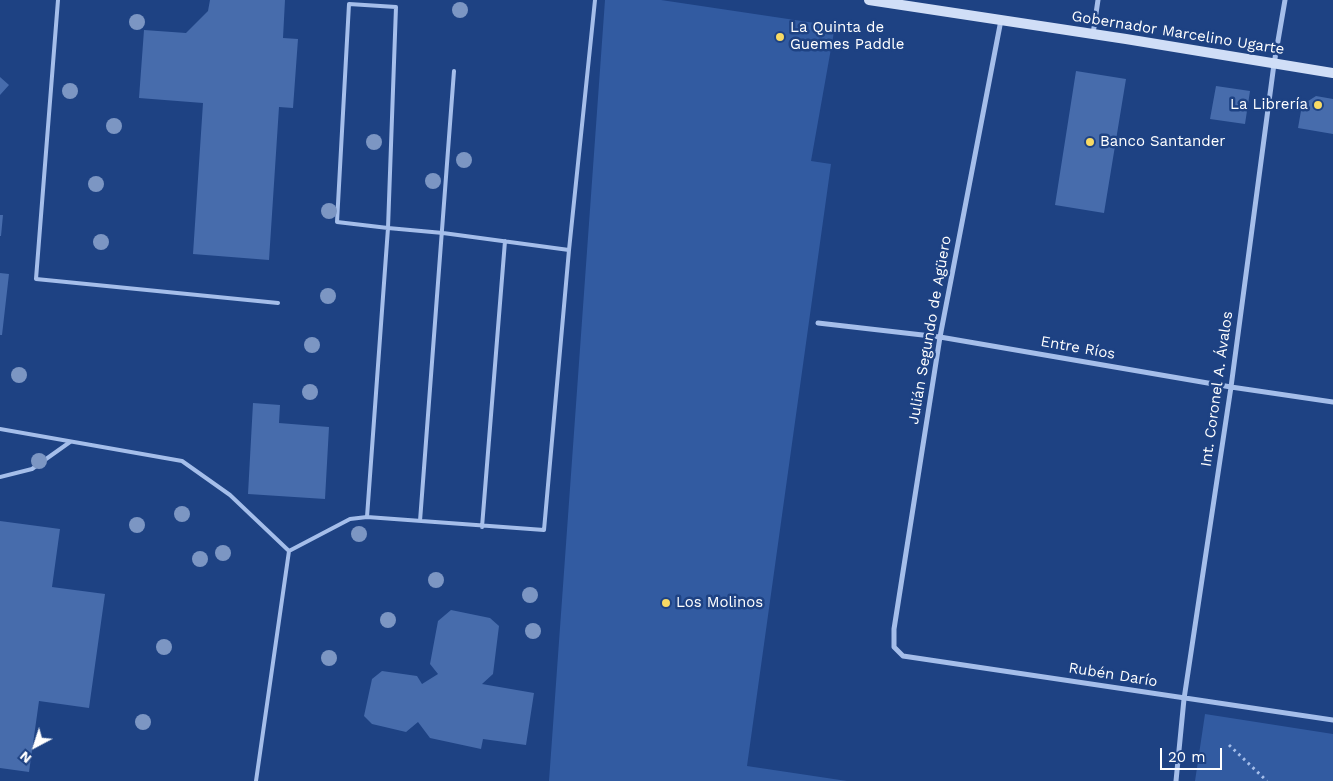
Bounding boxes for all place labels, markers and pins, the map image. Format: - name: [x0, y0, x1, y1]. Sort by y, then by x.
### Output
- place label: La Quinta de Guemes Paddle: [790, 19, 904, 54]
- marker: La Quinta de Guemes Paddle: [774, 31, 786, 43]
- place label: La Librería: [1230, 96, 1308, 114]
- marker: La Librería: [1312, 99, 1324, 111]
- place label: Banco Santander: [1100, 133, 1225, 151]
- marker: Banco Santander: [1084, 136, 1096, 148]
- place label: Los Molinos: [676, 594, 763, 612]
- marker: Los Molinos: [660, 597, 672, 609]

